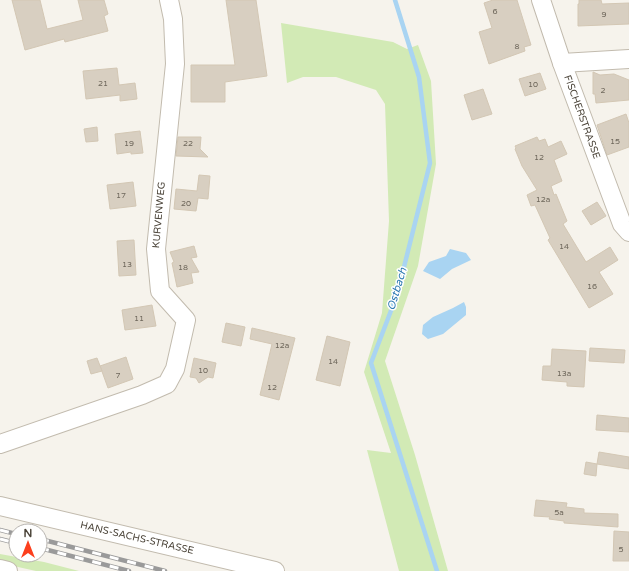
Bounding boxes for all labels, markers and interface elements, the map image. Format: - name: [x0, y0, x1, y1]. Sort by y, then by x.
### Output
- house number: 6: [492, 7, 498, 16]
- house number: 9: [601, 10, 607, 19]
- house number: 8: [514, 42, 520, 51]
- street label: FISCHERSTRASSE: [561, 73, 603, 161]
- house number: 21: [98, 79, 108, 88]
- house number: 10: [528, 80, 538, 89]
- house number: 2: [600, 86, 606, 95]
- house number: 15: [610, 137, 620, 146]
- house number: 19: [124, 139, 134, 148]
- house number: 22: [183, 139, 193, 148]
- house number: 12: [534, 153, 544, 162]
- street label: KURVENWEG: [150, 181, 168, 249]
- house number: 17: [116, 191, 126, 200]
- house number: 12a: [536, 195, 550, 204]
- house number: 20: [181, 199, 191, 208]
- house number: 14: [559, 242, 569, 251]
- house number: 13: [122, 260, 132, 269]
- house number: 18: [178, 263, 188, 272]
- water label: Ostbach: [384, 266, 410, 312]
- house number: 16: [587, 282, 597, 291]
- house number: 11: [134, 314, 144, 323]
- house number: 12a: [275, 341, 289, 350]
- house number: 14: [328, 357, 338, 366]
- house number: 10: [198, 366, 208, 375]
- house number: 13a: [557, 369, 571, 378]
- house number: 7: [115, 371, 121, 380]
- house number: 12: [267, 383, 277, 392]
- house number: 5a: [554, 508, 564, 517]
- street label: HANS-SACHS-STRASSE: [79, 519, 195, 557]
- north arrow: [8, 523, 48, 563]
- text: N: [24, 527, 32, 540]
- house number: 5: [618, 545, 624, 554]

